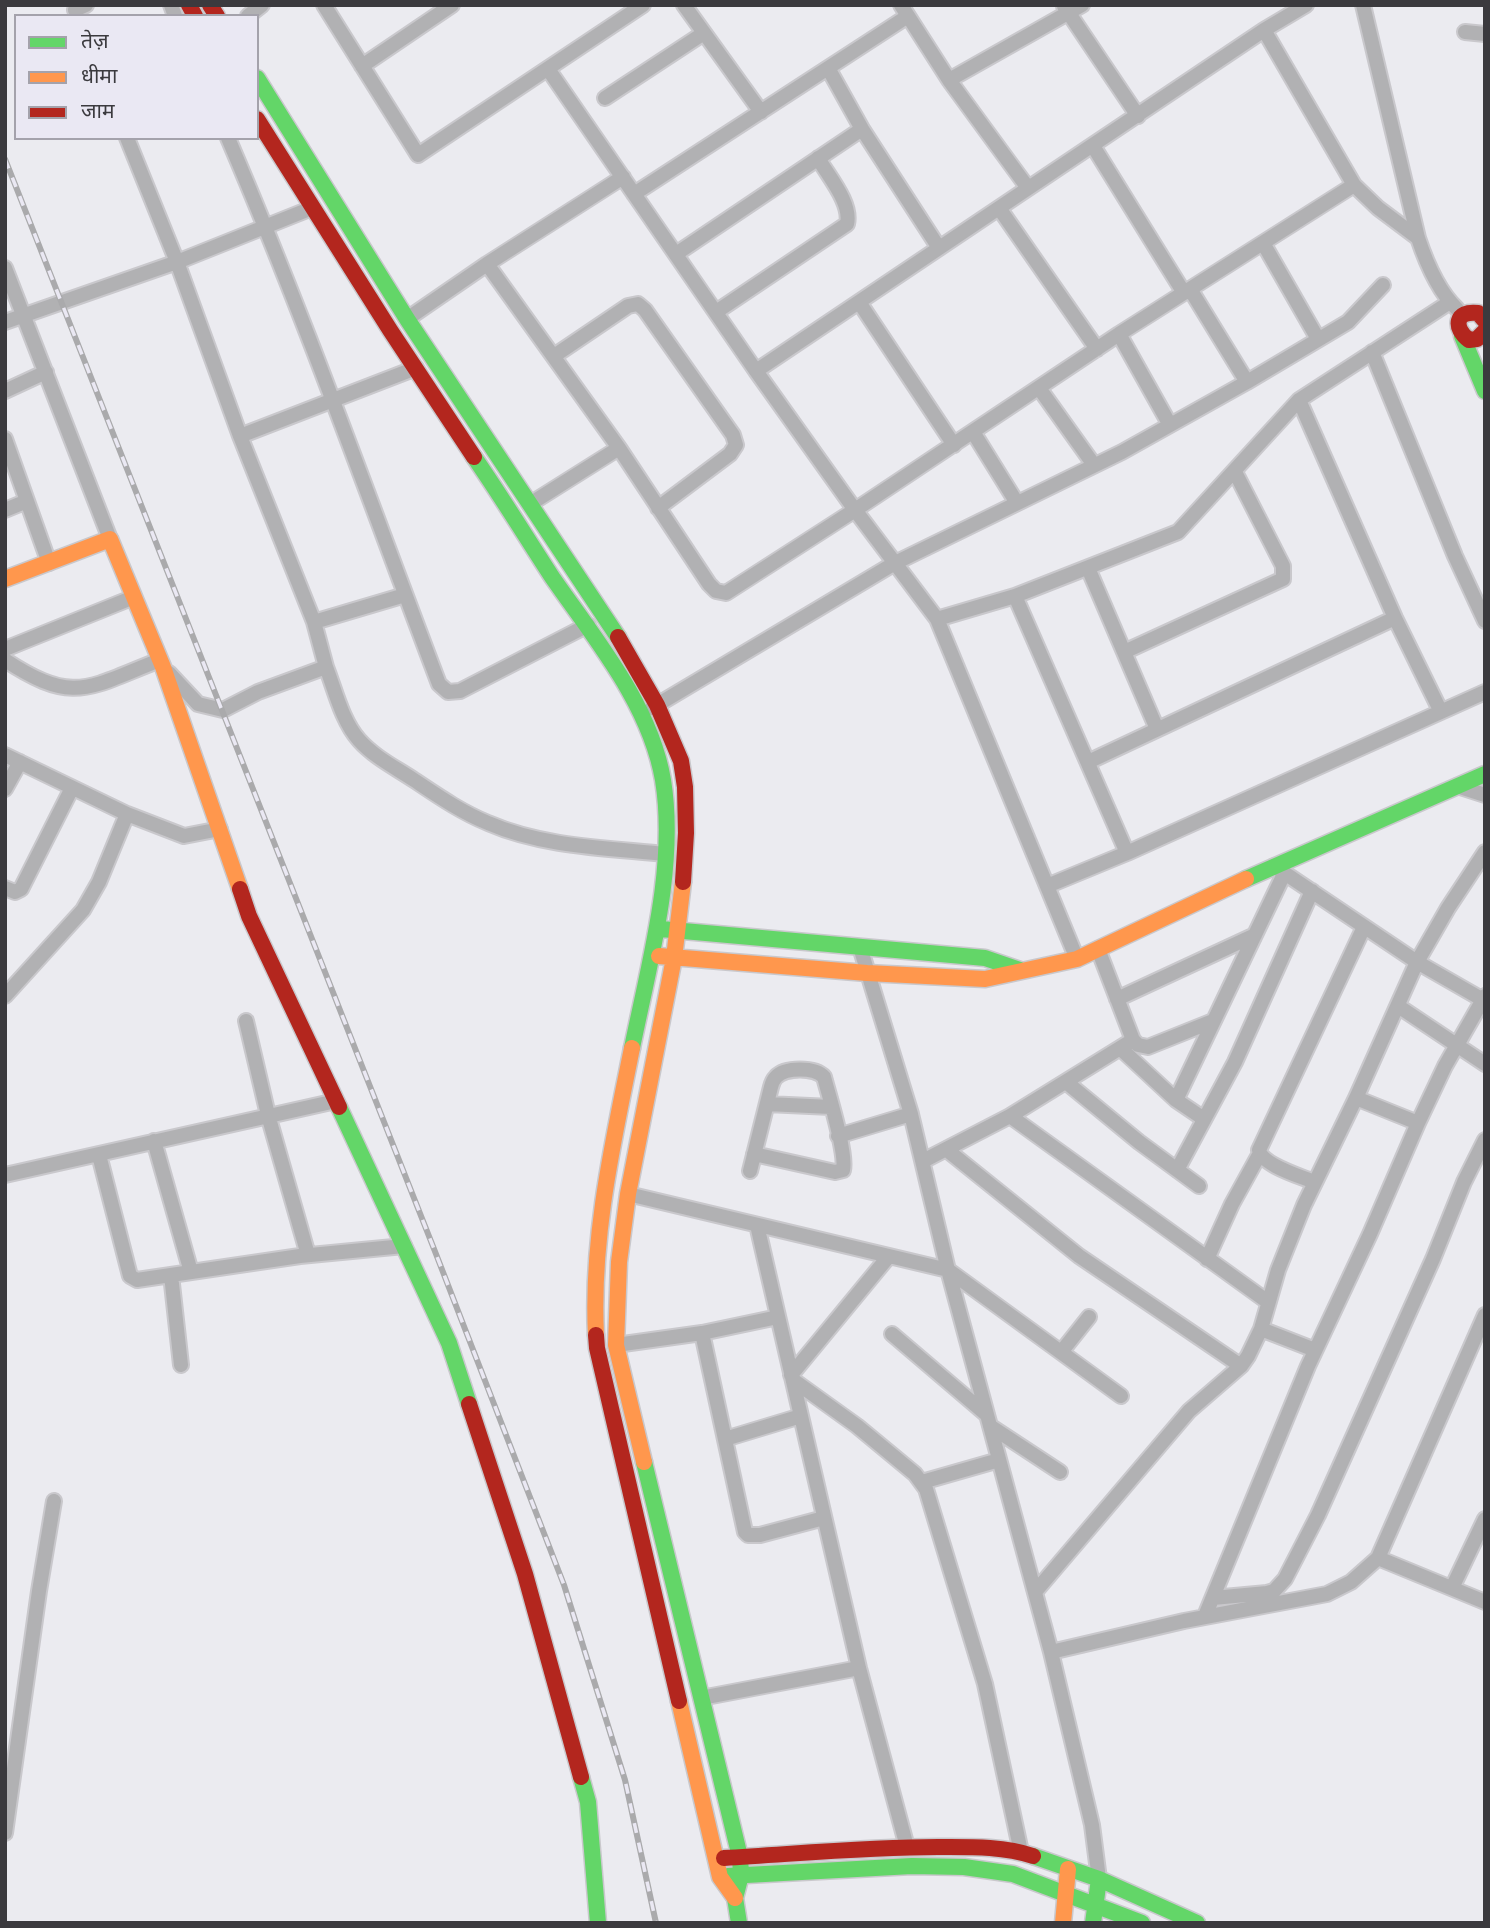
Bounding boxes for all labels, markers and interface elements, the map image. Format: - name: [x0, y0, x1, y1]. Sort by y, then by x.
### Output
- legend: [14, 14, 259, 140]
- text: तेज़: [81, 28, 109, 52]
- text: धीमा: [81, 63, 117, 87]
- text: जाम: [81, 98, 115, 122]

